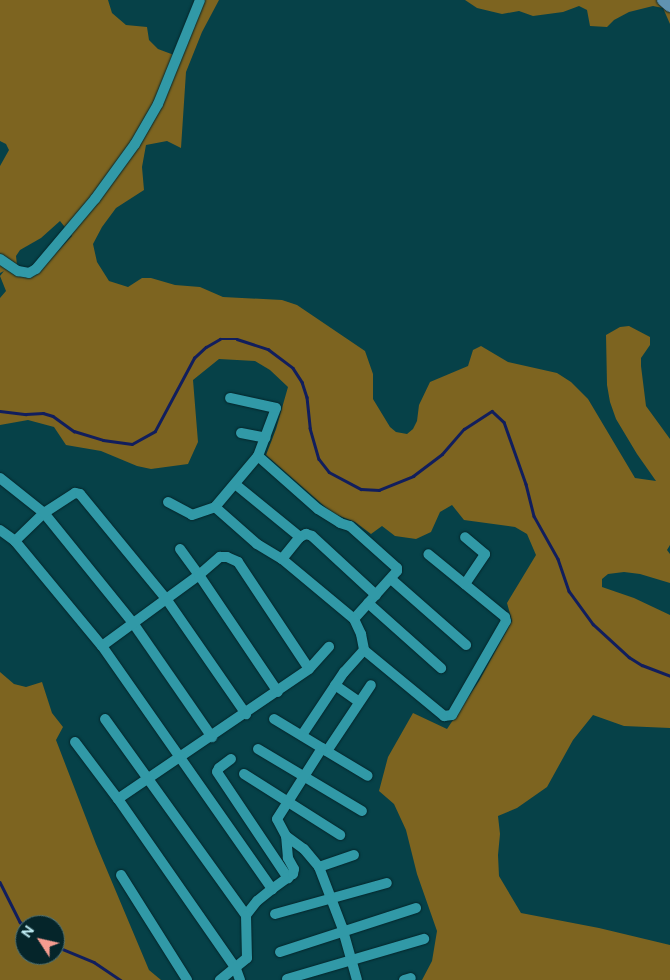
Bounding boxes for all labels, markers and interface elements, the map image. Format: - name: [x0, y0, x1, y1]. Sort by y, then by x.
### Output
- north arrow: [15, 915, 65, 965]
- text: N: [18, 922, 38, 941]

